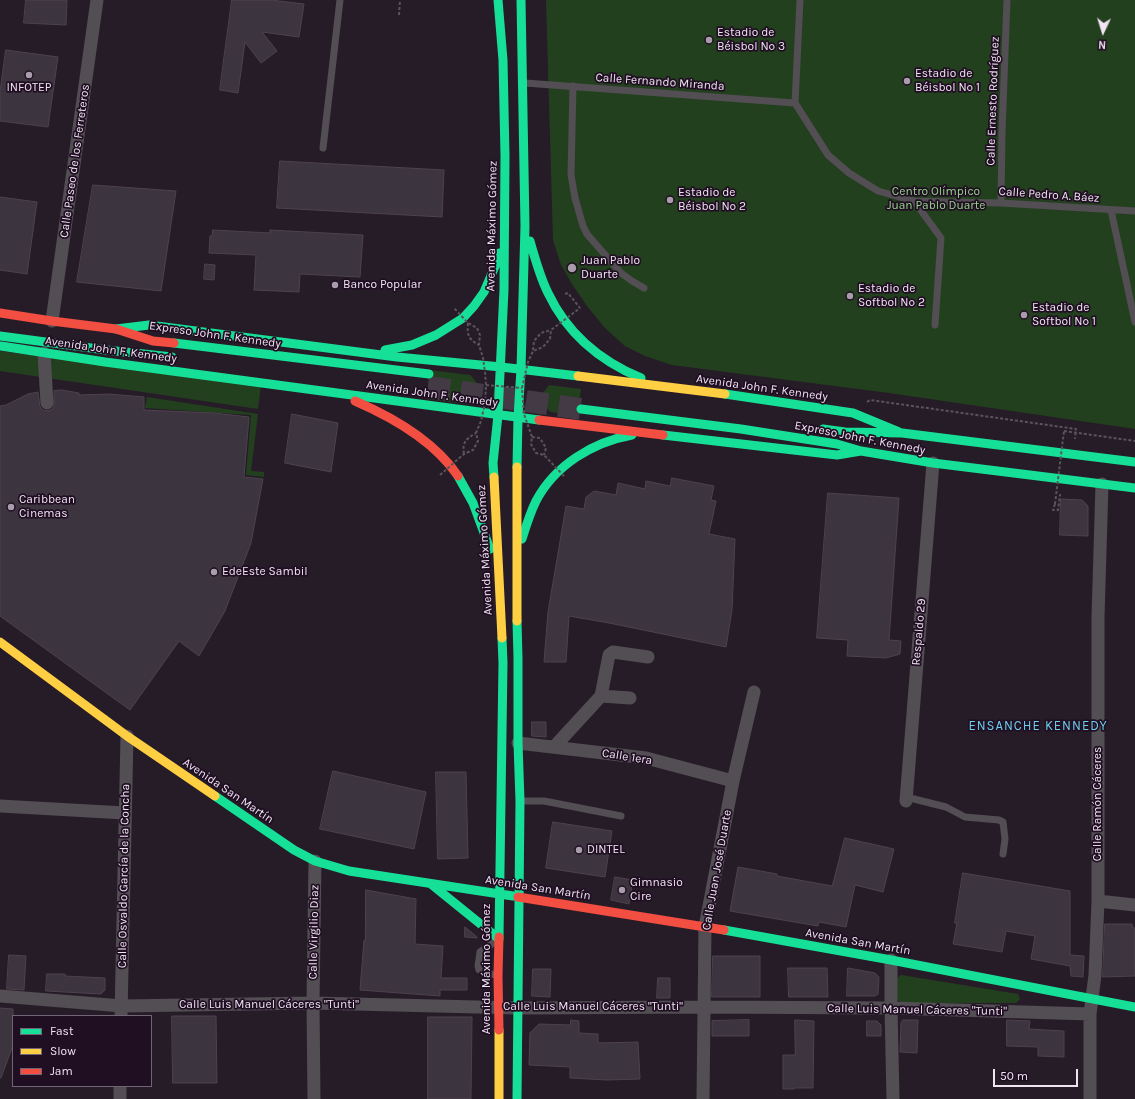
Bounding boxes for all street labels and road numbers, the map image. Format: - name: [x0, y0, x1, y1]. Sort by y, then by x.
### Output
- street label: Calle Ernesto Rodríguez: [984, 36, 1002, 166]
- street label: Calle Fernando Miranda: [595, 70, 725, 94]
- street label: Calle Paseo de los Ferreteros: [57, 83, 93, 239]
- street label: Avenida Máximo Gómez: [484, 161, 500, 291]
- street label: Calle Pedro A. Báez: [998, 184, 1100, 206]
- street label: Expreso John F. Kennedy: [148, 319, 282, 351]
- street label: Avenida John F. Kennedy: [44, 334, 178, 366]
- street label: Avenida John F. Kennedy: [695, 372, 829, 404]
- street label: Avenida John F. Kennedy: [365, 378, 499, 410]
- street label: Expreso John F. Kennedy: [793, 418, 927, 458]
- street label: Avenida Máximo Gómez: [474, 484, 496, 616]
- street label: Respaldo 29: [909, 598, 929, 666]
- street label: Calle 1era: [601, 746, 653, 768]
- street label: Calle Ramón Cáceres: [1091, 747, 1105, 861]
- street label: Avenida San Martín: [180, 755, 276, 827]
- street label: Calle Osvaldo García de la Concha: [115, 784, 133, 968]
- street label: Calle Juan José Duarte: [699, 809, 735, 931]
- street label: Avenida San Martín: [484, 873, 592, 903]
- street label: Calle Virgilio Diaz: [306, 885, 322, 979]
- street label: Avenida Máximo Gómez: [480, 904, 494, 1034]
- street label: Avenida San Martín: [804, 926, 912, 958]
- street label: Calle Luis Manuel Cáceres "Tunti": [179, 998, 359, 1012]
- street label: Calle Luis Manuel Cáceres "Tunti": [503, 1000, 683, 1014]
- street label: Calle Luis Manuel Cáceres "Tunti": [827, 1001, 1007, 1019]

